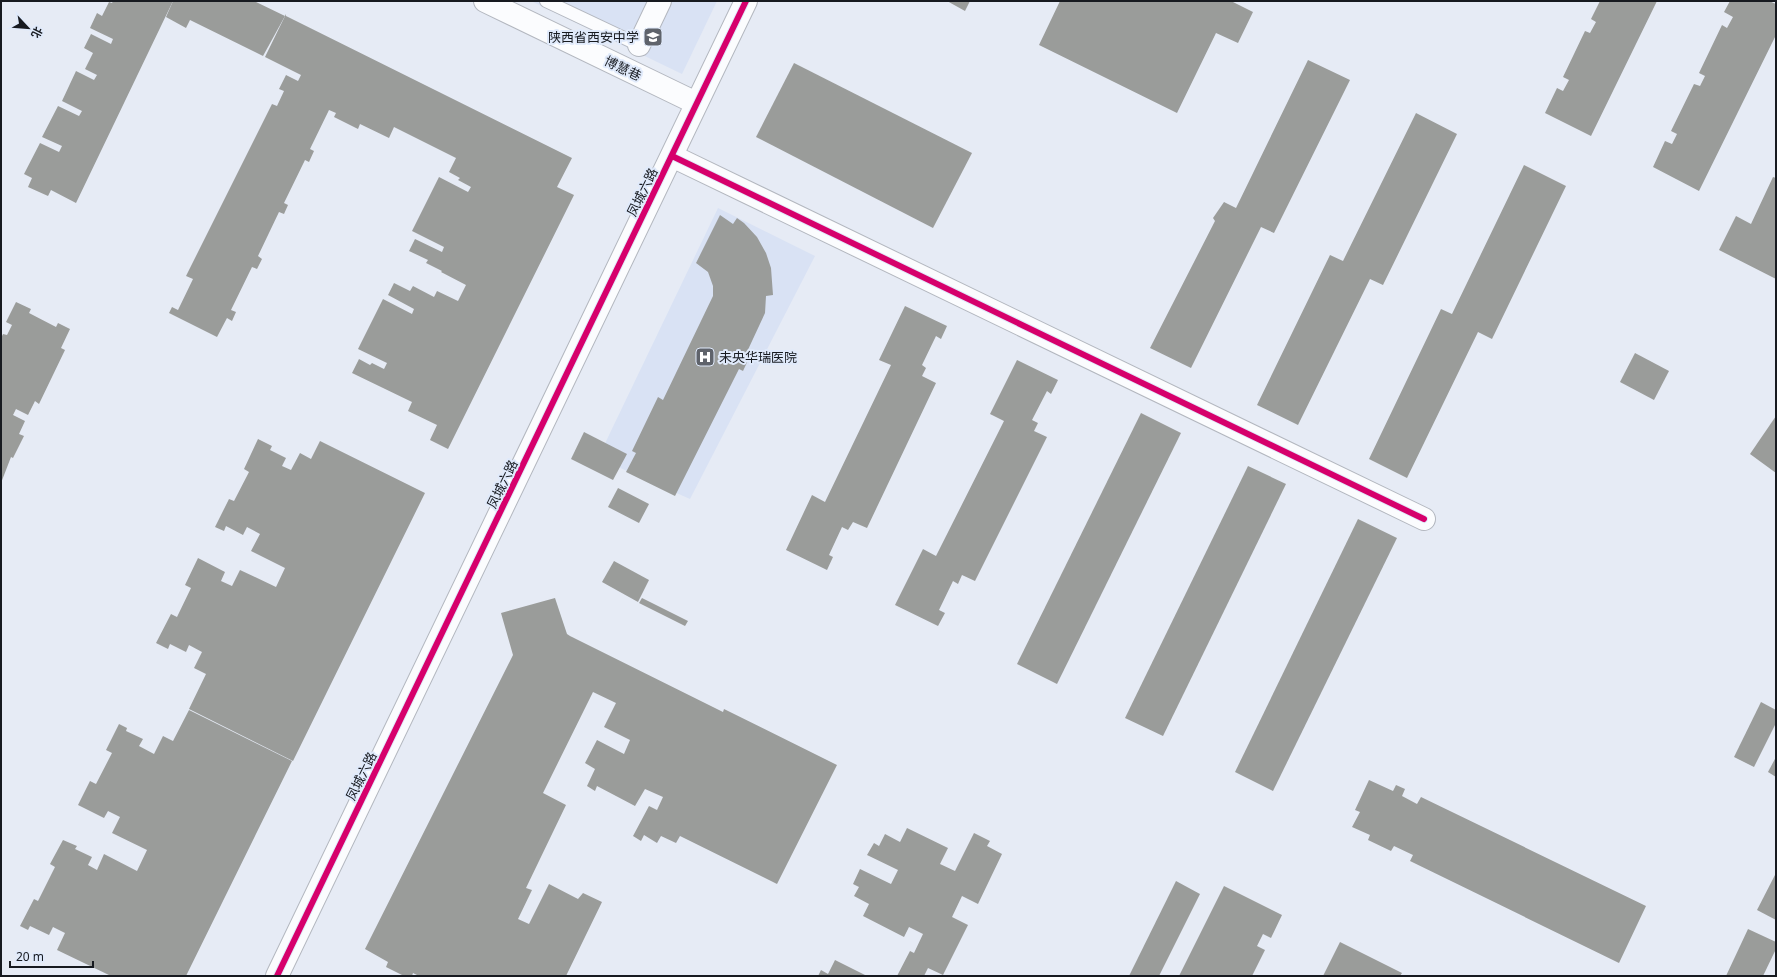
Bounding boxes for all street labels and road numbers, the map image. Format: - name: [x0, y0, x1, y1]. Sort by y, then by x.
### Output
- street label: 博慧巷: [602, 51, 644, 85]
- street label: 凤城六路: [623, 165, 661, 219]
- street label: 凤城六路: [483, 457, 521, 511]
- street label: 凤城六路: [342, 749, 380, 803]

